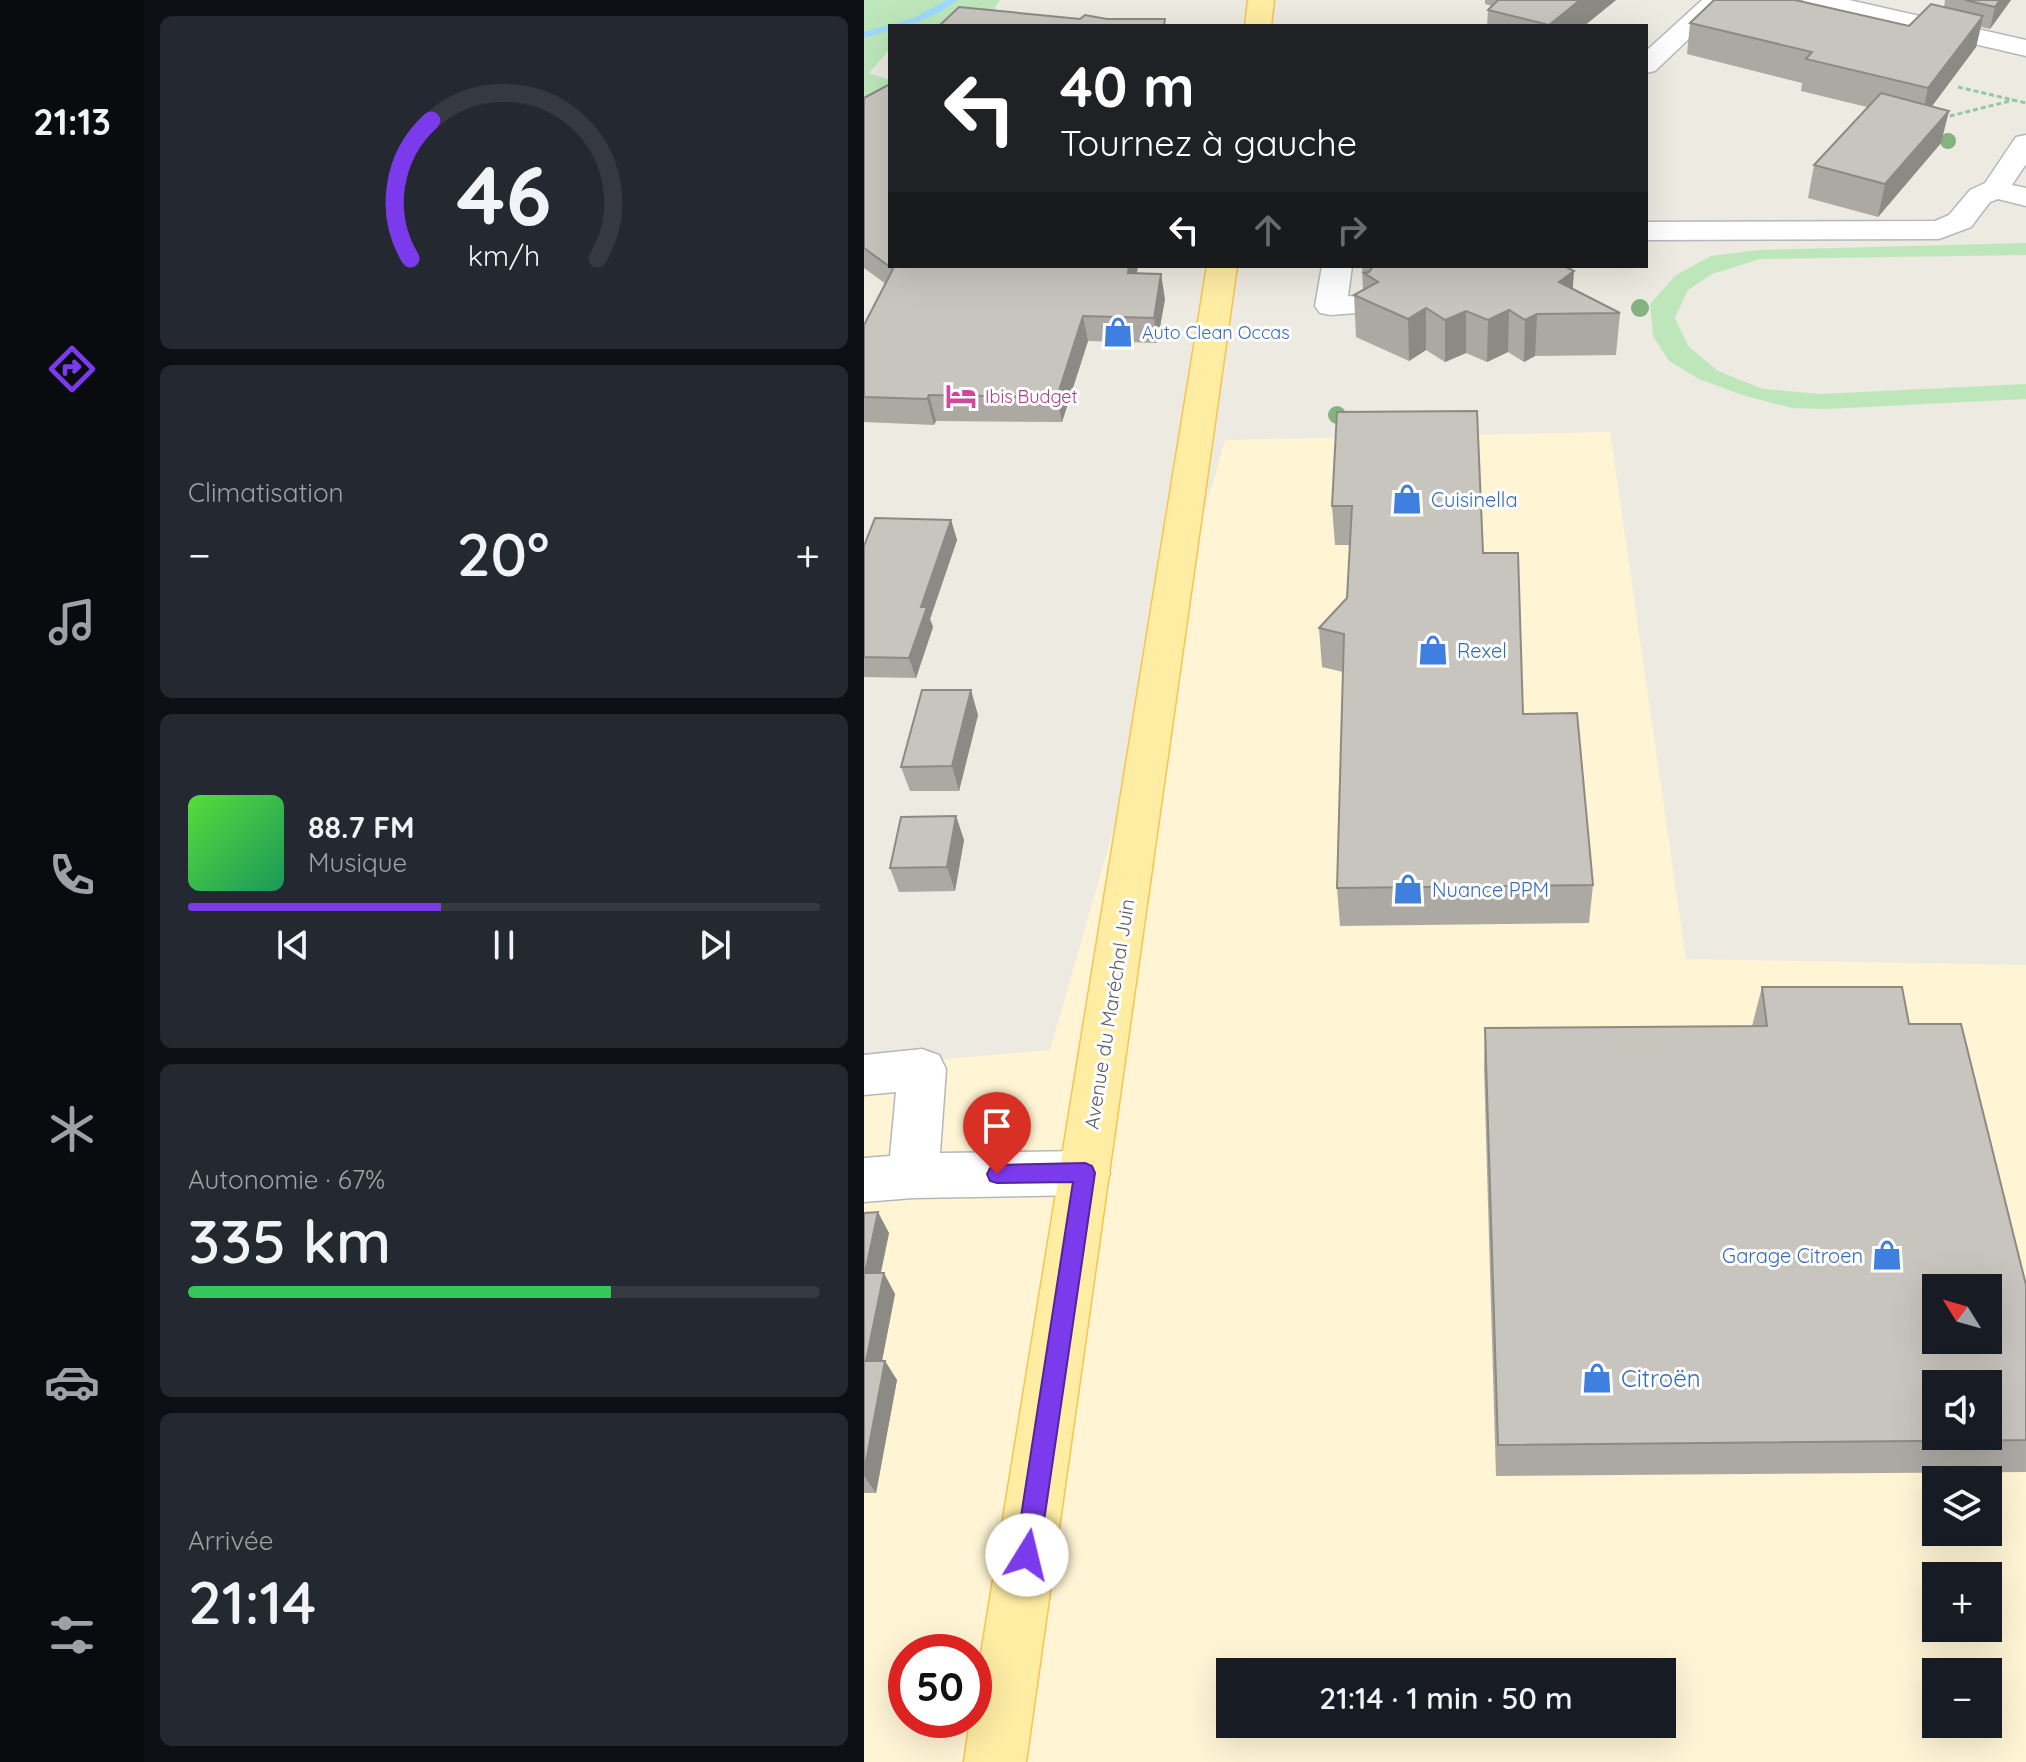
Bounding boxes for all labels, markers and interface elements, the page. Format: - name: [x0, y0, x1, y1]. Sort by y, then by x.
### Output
- text: 40 m: [1060, 51, 1195, 121]
- icon: left: [928, 56, 1032, 160]
- text: 21:13: [33, 99, 111, 144]
- text: Tournez à gauche: [1060, 120, 1357, 165]
- text: 46: [457, 141, 551, 245]
- icon: left: [1162, 208, 1206, 252]
- icon: ahead: [1246, 208, 1290, 252]
- icon: right: [1330, 208, 1374, 252]
- text: km/h: [468, 237, 540, 273]
- shop icon: Auto Clean Occas: [1101, 315, 1135, 349]
- place label: Auto Clean Occas: [1142, 321, 1290, 344]
- icon: directions: [44, 341, 100, 397]
- hotel icon: Ibis Budget: [944, 379, 978, 413]
- place label: Ibis Budget: [985, 385, 1078, 408]
- text: Climatisation: [188, 476, 344, 509]
- shop icon: Cuisinella: [1390, 482, 1424, 516]
- place label: Cuisinella: [1431, 487, 1518, 512]
- text: 20°: [457, 516, 549, 591]
- text: −: [188, 527, 211, 582]
- text: +: [795, 527, 820, 582]
- icon: music: [44, 594, 100, 650]
- shop icon: Rexel: [1416, 633, 1450, 667]
- place label: Rexel: [1457, 638, 1507, 663]
- text: 88.7 FM: [308, 808, 415, 846]
- text: Musique: [308, 846, 407, 879]
- icon: phone: [44, 847, 100, 903]
- shop icon: Nuance PPM: [1391, 872, 1425, 906]
- place label: Nuance PPM: [1432, 877, 1549, 902]
- street label: Avenue du Maréchal Juin: [1078, 897, 1140, 1131]
- icon: previous: [271, 923, 315, 967]
- icon: pause: [482, 923, 526, 967]
- icon: next: [693, 923, 737, 967]
- pin: [963, 1092, 1031, 1174]
- icon: climate: [44, 1101, 100, 1157]
- icon: arrive: [975, 1104, 1019, 1148]
- text: Autonomie · 67%: [188, 1163, 385, 1196]
- text: 335 km: [188, 1203, 391, 1278]
- shop icon: Garage Citroen: [1870, 1238, 1904, 1272]
- place label: Garage Citroen: [1722, 1243, 1863, 1268]
- north arrow: [1922, 1274, 2002, 1354]
- map controls: [1922, 1274, 2002, 1738]
- icon: car: [44, 1354, 100, 1410]
- shop icon: Citroën: [1580, 1361, 1614, 1395]
- place label: Citroën: [1621, 1363, 1701, 1393]
- button: sound: [1922, 1370, 2002, 1450]
- button: layers: [1922, 1466, 2002, 1546]
- position arrow: [985, 1513, 1069, 1597]
- text: Arrivée: [188, 1524, 273, 1557]
- button: +: [1922, 1562, 2002, 1642]
- text: 21:14: [188, 1564, 316, 1639]
- icon: filters: [44, 1607, 100, 1663]
- speed limit sign: 50: [888, 1634, 992, 1738]
- button: −: [1922, 1658, 2002, 1738]
- text: 21:14 · 1 min · 50 m: [1319, 1679, 1573, 1717]

